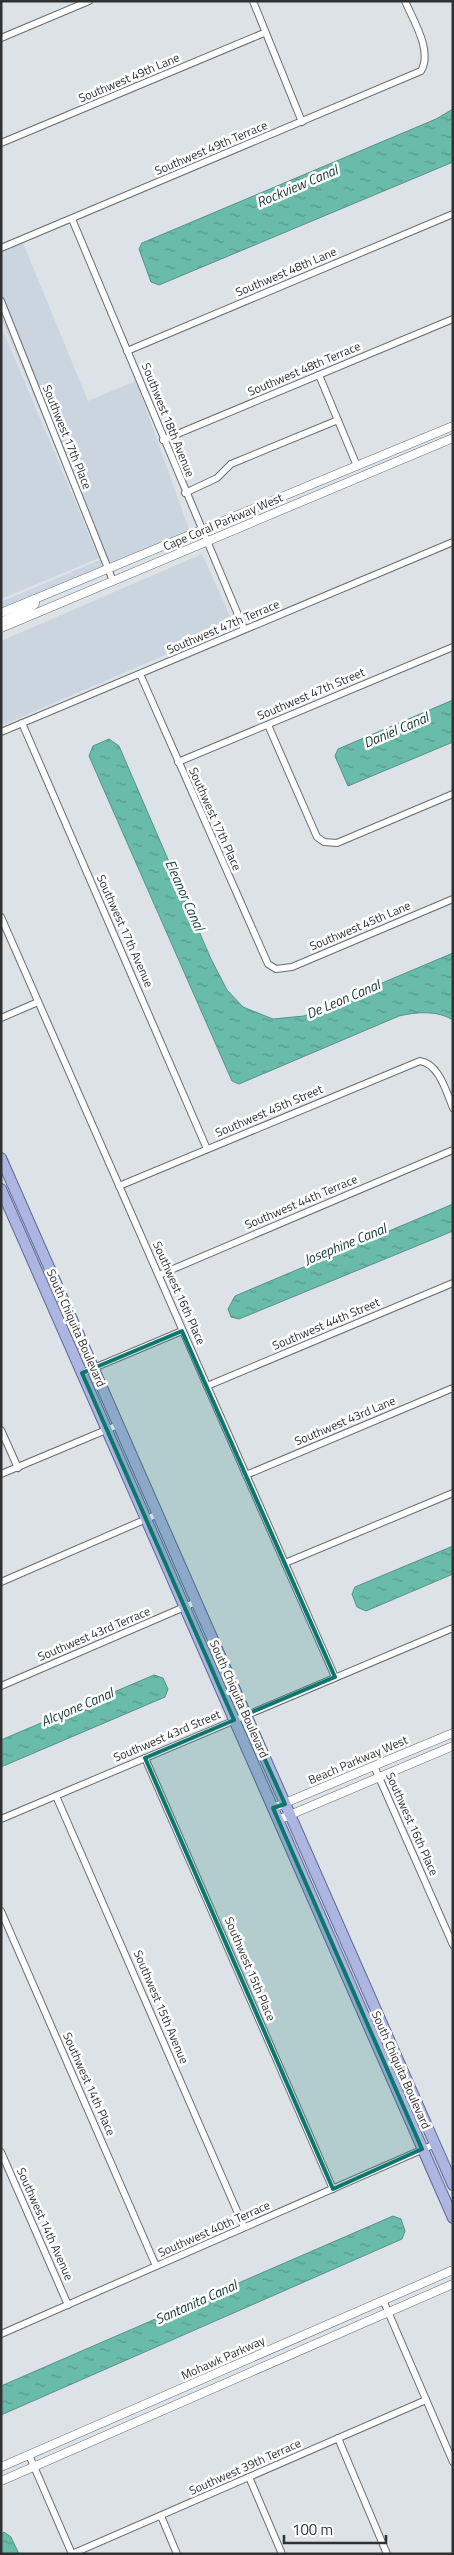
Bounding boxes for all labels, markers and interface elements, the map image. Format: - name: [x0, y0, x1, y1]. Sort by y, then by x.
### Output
- street label: Southwest 49th Lane: [75, 48, 182, 107]
- street label: Southwest 49th Terrace: [151, 115, 270, 180]
- water label: Rockview Canal: [253, 158, 343, 212]
- street label: Southwest 48th Lane: [232, 242, 339, 301]
- street label: Southwest 48th Terrace: [244, 336, 363, 401]
- street label: Southwest 18th Avenue: [137, 360, 200, 480]
- street label: Southwest 17th Place: [38, 382, 97, 492]
- street label: Cape Coral Parkway West: [160, 487, 286, 555]
- street label: Southwest 47th Terrace: [163, 594, 282, 659]
- street label: Southwest 47th Street: [254, 662, 368, 725]
- water label: Daniel Canal: [360, 706, 433, 753]
- street label: Southwest 17th Place: [184, 764, 247, 873]
- water label: Eleanor Canal: [160, 856, 211, 936]
- street label: Southwest 17th Avenue: [92, 871, 159, 990]
- street label: Southwest 45th Lane: [306, 896, 413, 955]
- water label: De Leon Canal: [303, 973, 385, 1023]
- street label: Southwest 45th Street: [212, 1079, 326, 1142]
- street label: Southwest 44th Terrace: [241, 1169, 360, 1234]
- water label: Josephine Canal: [300, 1217, 391, 1270]
- street label: Southwest 16th Place: [148, 1238, 211, 1347]
- street label: South Chiquita Boulevard: [42, 1266, 111, 1390]
- street label: Southwest 44th Street: [269, 1292, 383, 1355]
- street label: Southwest 43rd Lane: [291, 1391, 398, 1450]
- street label: Southwest 43rd Terrace: [35, 1601, 153, 1666]
- street label: South Chiquita Boulevard: [205, 1637, 274, 1761]
- water label: Alcyone Canal: [37, 1681, 118, 1731]
- street label: Southwest 43rd Street: [110, 1704, 224, 1767]
- street label: Beach Parkway West: [305, 1730, 411, 1789]
- street label: Southwest 16th Place: [381, 1769, 444, 1878]
- street label: Southwest 15th Place: [220, 1914, 281, 2024]
- street label: Southwest 15th Avenue: [129, 1947, 194, 2067]
- street label: South Chiquita Boulevard: [367, 2008, 436, 2132]
- street label: Southwest 14th Place: [58, 2029, 121, 2138]
- street label: Southwest 14th Avenue: [12, 2164, 79, 2283]
- street label: Southwest 40th Terrace: [155, 2195, 273, 2262]
- water label: Santanita Canal: [151, 2273, 242, 2329]
- street label: Mohawk Parkway: [178, 2330, 268, 2385]
- street label: Southwest 39th Terrace: [186, 2433, 304, 2500]
- scale bar: [284, 2512, 386, 2544]
- text: 100 m: [292, 2518, 333, 2541]

